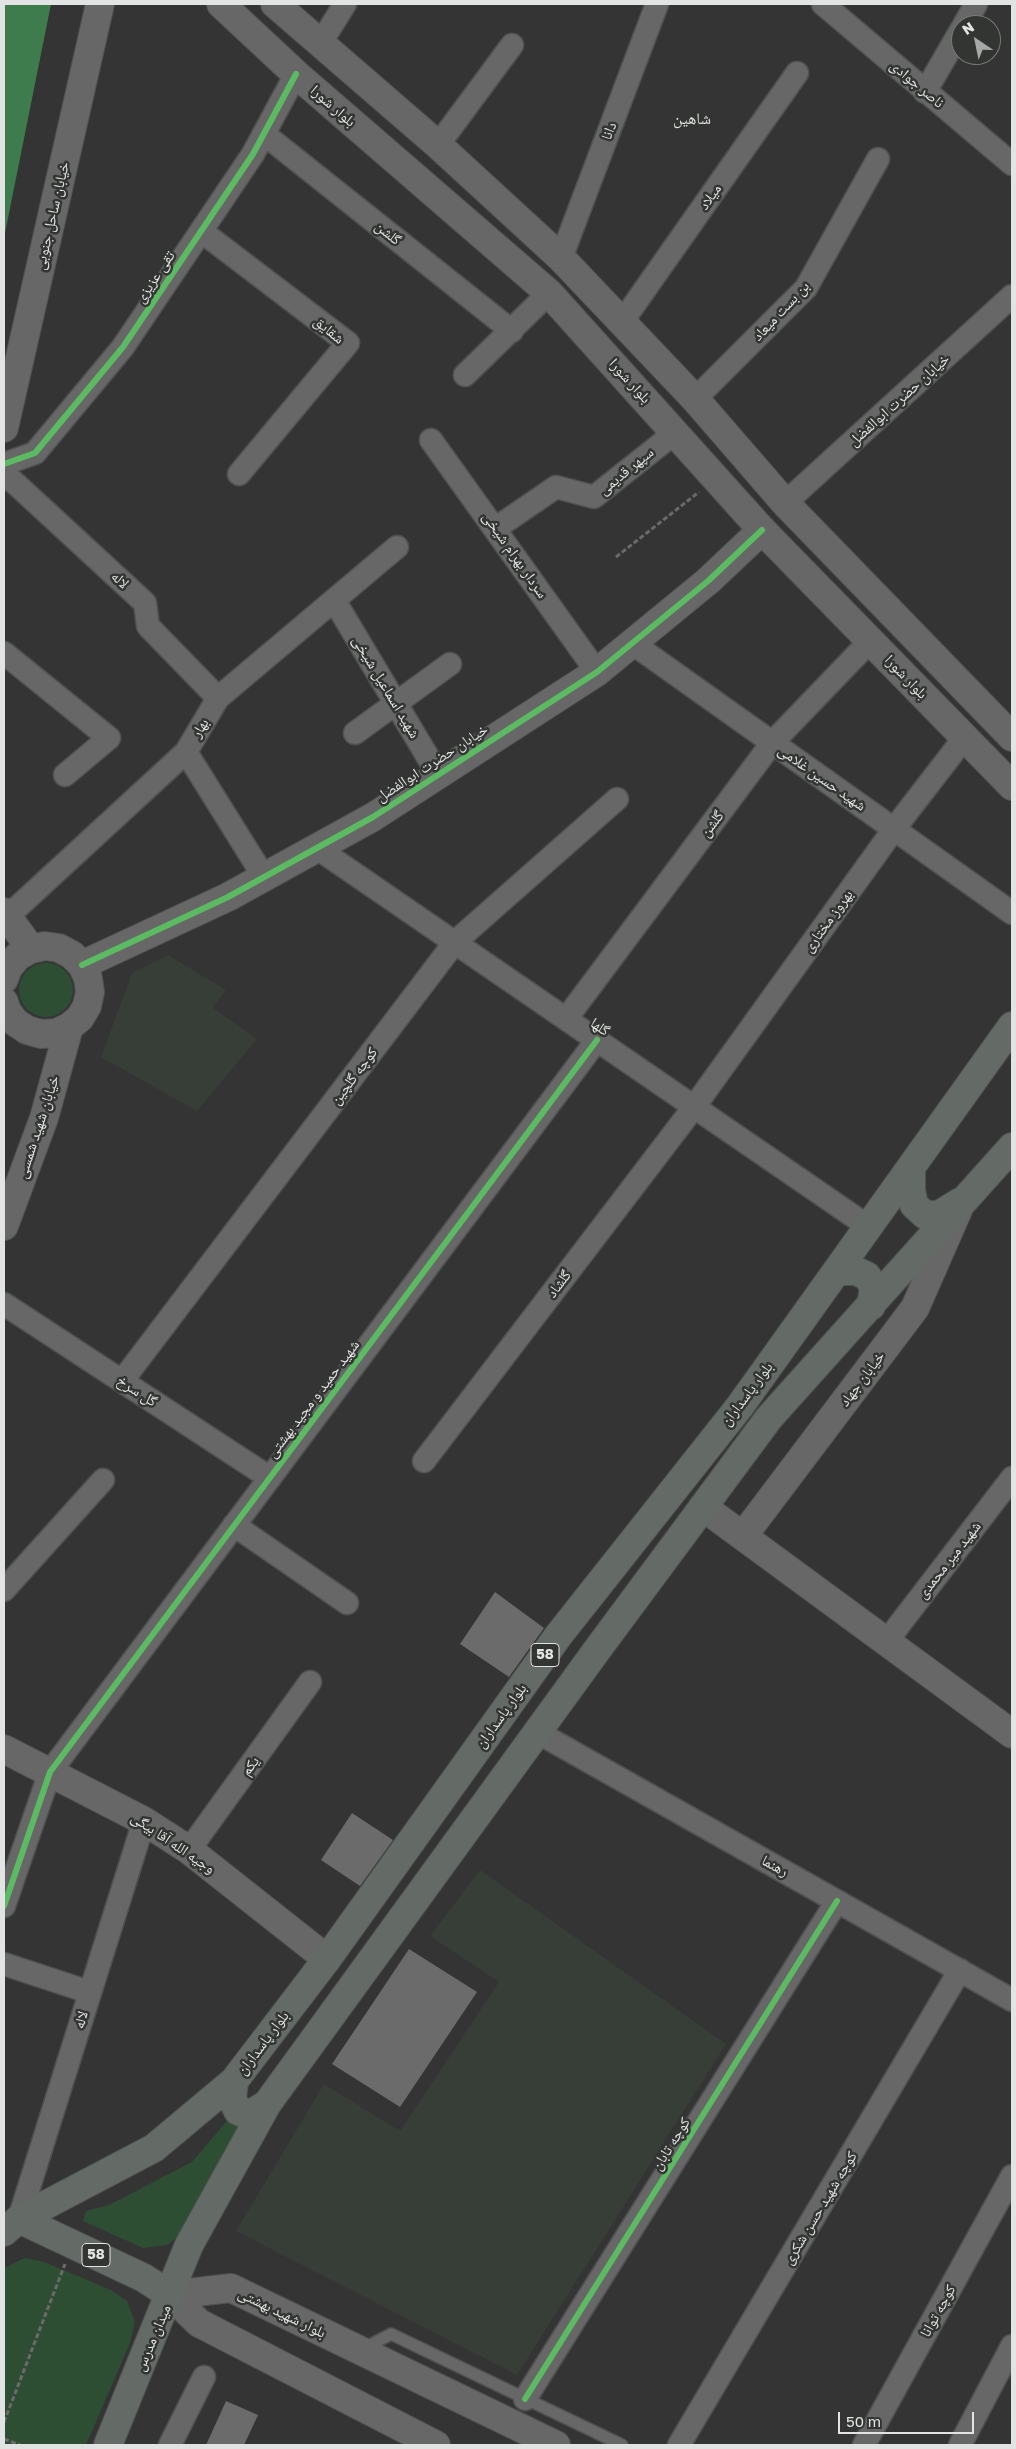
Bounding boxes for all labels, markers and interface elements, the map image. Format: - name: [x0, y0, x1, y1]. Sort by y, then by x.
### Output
- north arrow: [951, 15, 1001, 65]
- text: N: [959, 18, 977, 38]
- street label: ناصر جوادی: [886, 56, 948, 112]
- street label: بلوار شورا: [307, 81, 359, 131]
- district label: شاهین: [673, 109, 711, 129]
- street label: دانا: [597, 120, 621, 142]
- street label: خیابان ساحل جنوبی: [31, 160, 73, 272]
- street label: میلاد: [695, 181, 725, 213]
- street label: گلشن: [371, 217, 405, 249]
- street label: تقی عزیزی: [131, 247, 179, 307]
- street label: بن بست میعاد: [749, 277, 813, 345]
- street label: شقایق: [310, 312, 348, 348]
- street label: خیابان حضرت ابوالفضل: [845, 350, 953, 450]
- street label: بلوار شورا: [605, 355, 655, 407]
- street label: سپهر قدیمی: [595, 443, 657, 499]
- street label: سردار بهرام شیخی: [479, 508, 551, 602]
- street label: لاله: [107, 567, 133, 593]
- street label: شهید اسماعیل شیخی: [348, 632, 424, 742]
- street label: بلوار شورا: [881, 651, 931, 703]
- street label: بهار: [187, 715, 213, 741]
- street label: خیابان حضرت ابوالفضل: [373, 720, 491, 806]
- street label: شهید حسین غلامی: [775, 741, 869, 815]
- street label: گلشن: [696, 807, 728, 841]
- street label: بهروز مختاری: [799, 886, 857, 956]
- street label: گلها: [587, 1014, 613, 1040]
- street label: کوچه گلچین: [327, 1044, 381, 1108]
- street label: خیابان شهید شمسی: [13, 1073, 63, 1181]
- street label: گلشاد: [543, 1267, 575, 1301]
- street label: شهید حمید و مجید بهشتی: [263, 1336, 363, 1462]
- street label: خیابان جهاد: [835, 1348, 889, 1410]
- street label: بلوار پاسداران: [717, 1358, 777, 1430]
- street label: گل سرخ: [114, 1371, 160, 1411]
- street label: شهید میر محمدی: [913, 1518, 985, 1602]
- road number: 58: [531, 1644, 559, 1666]
- street label: بلوار پاسداران: [472, 1680, 530, 1752]
- street label: یکم: [237, 1753, 263, 1779]
- street label: وجیه الله آقا بیگی: [128, 1808, 218, 1878]
- street label: رهنما: [758, 1851, 792, 1881]
- street label: بلوار پاسداران: [233, 2007, 293, 2079]
- street label: لاله: [70, 2009, 92, 2031]
- street label: کوچه تابان: [648, 2114, 694, 2174]
- street label: کوچه شهید حسن شکری: [779, 2148, 861, 2268]
- road number: 58: [82, 2244, 110, 2266]
- street label: کوچه توانا: [916, 2282, 960, 2340]
- street label: بلوار شهید بهشتی: [235, 2284, 329, 2342]
- street label: میدان مدرس: [131, 2302, 175, 2374]
- scale bar: [841, 2402, 977, 2434]
- text: 50 m: [846, 2412, 881, 2430]

